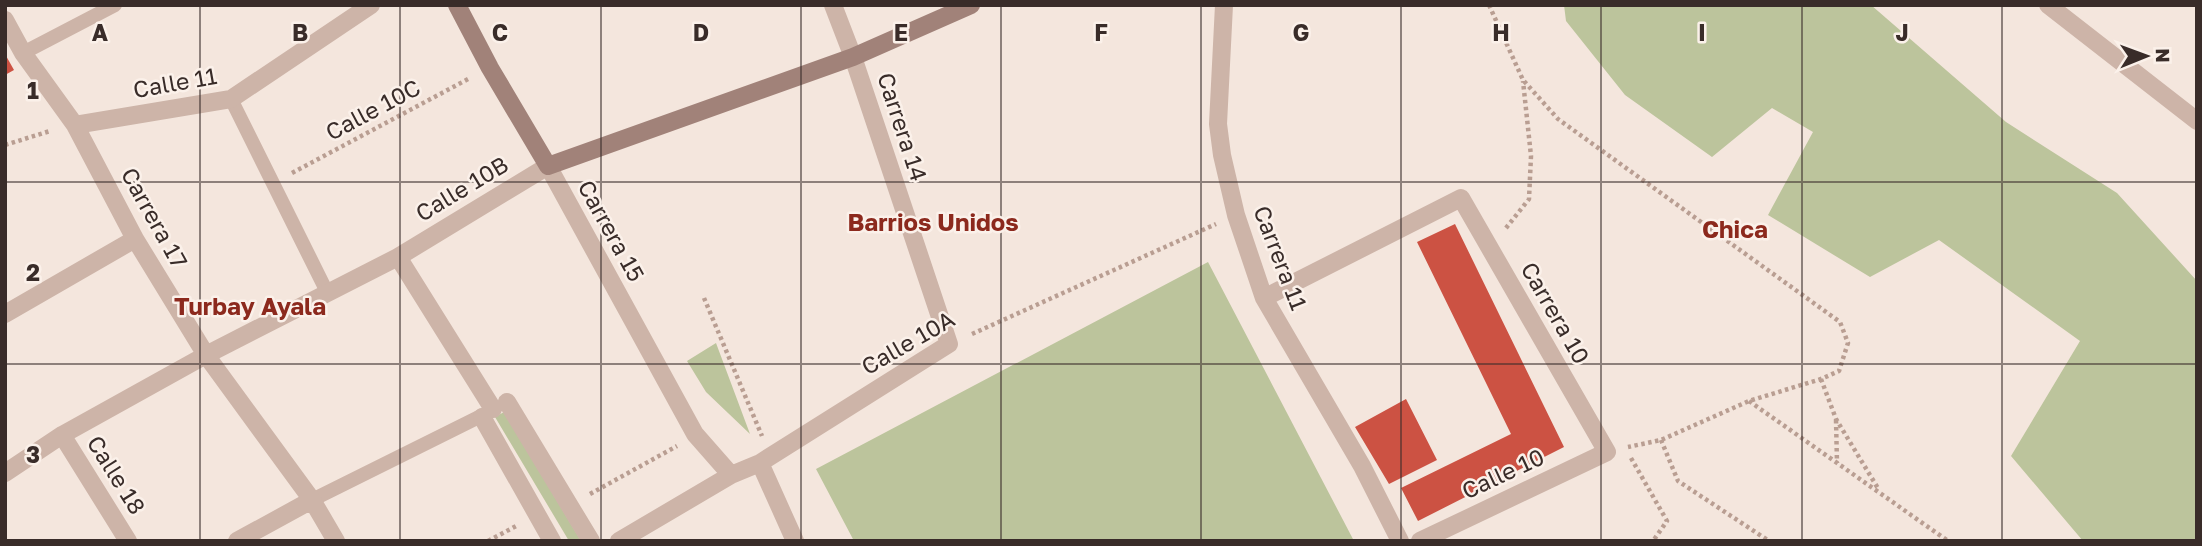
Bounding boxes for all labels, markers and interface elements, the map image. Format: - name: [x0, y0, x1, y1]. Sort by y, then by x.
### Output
- text: A: [92, 18, 109, 46]
- text: B: [292, 18, 308, 46]
- text: C: [492, 18, 508, 46]
- text: D: [693, 18, 709, 46]
- text: E: [894, 18, 908, 46]
- text: F: [1094, 18, 1108, 46]
- text: G: [1293, 18, 1309, 46]
- text: H: [1492, 18, 1510, 46]
- text: I: [1698, 18, 1706, 46]
- text: J: [1895, 18, 1909, 46]
- north arrow: [2111, 21, 2181, 91]
- text: N: [2152, 48, 2175, 63]
- street label: Calle 11: [131, 61, 219, 103]
- street label: Carrera 14: [872, 69, 934, 184]
- street label: Calle 10C: [320, 73, 425, 146]
- text: 1: [27, 76, 39, 104]
- street label: Calle 10B: [410, 150, 513, 227]
- street label: Carrera 17: [116, 162, 194, 273]
- street label: Carrera 15: [573, 175, 651, 286]
- street label: Carrera 11: [1248, 202, 1314, 314]
- district label: Barrios Unidos: [847, 207, 1019, 236]
- district label: Chica: [1702, 214, 1768, 243]
- street label: Carrera 10: [1516, 257, 1596, 368]
- text: 2: [26, 258, 40, 286]
- district label: Turbay Ayala: [174, 291, 326, 320]
- street label: Calle 10A: [856, 304, 959, 380]
- street label: Calle 18: [82, 430, 152, 519]
- text: 3: [26, 440, 40, 468]
- street label: Calle 10: [1457, 442, 1548, 504]

